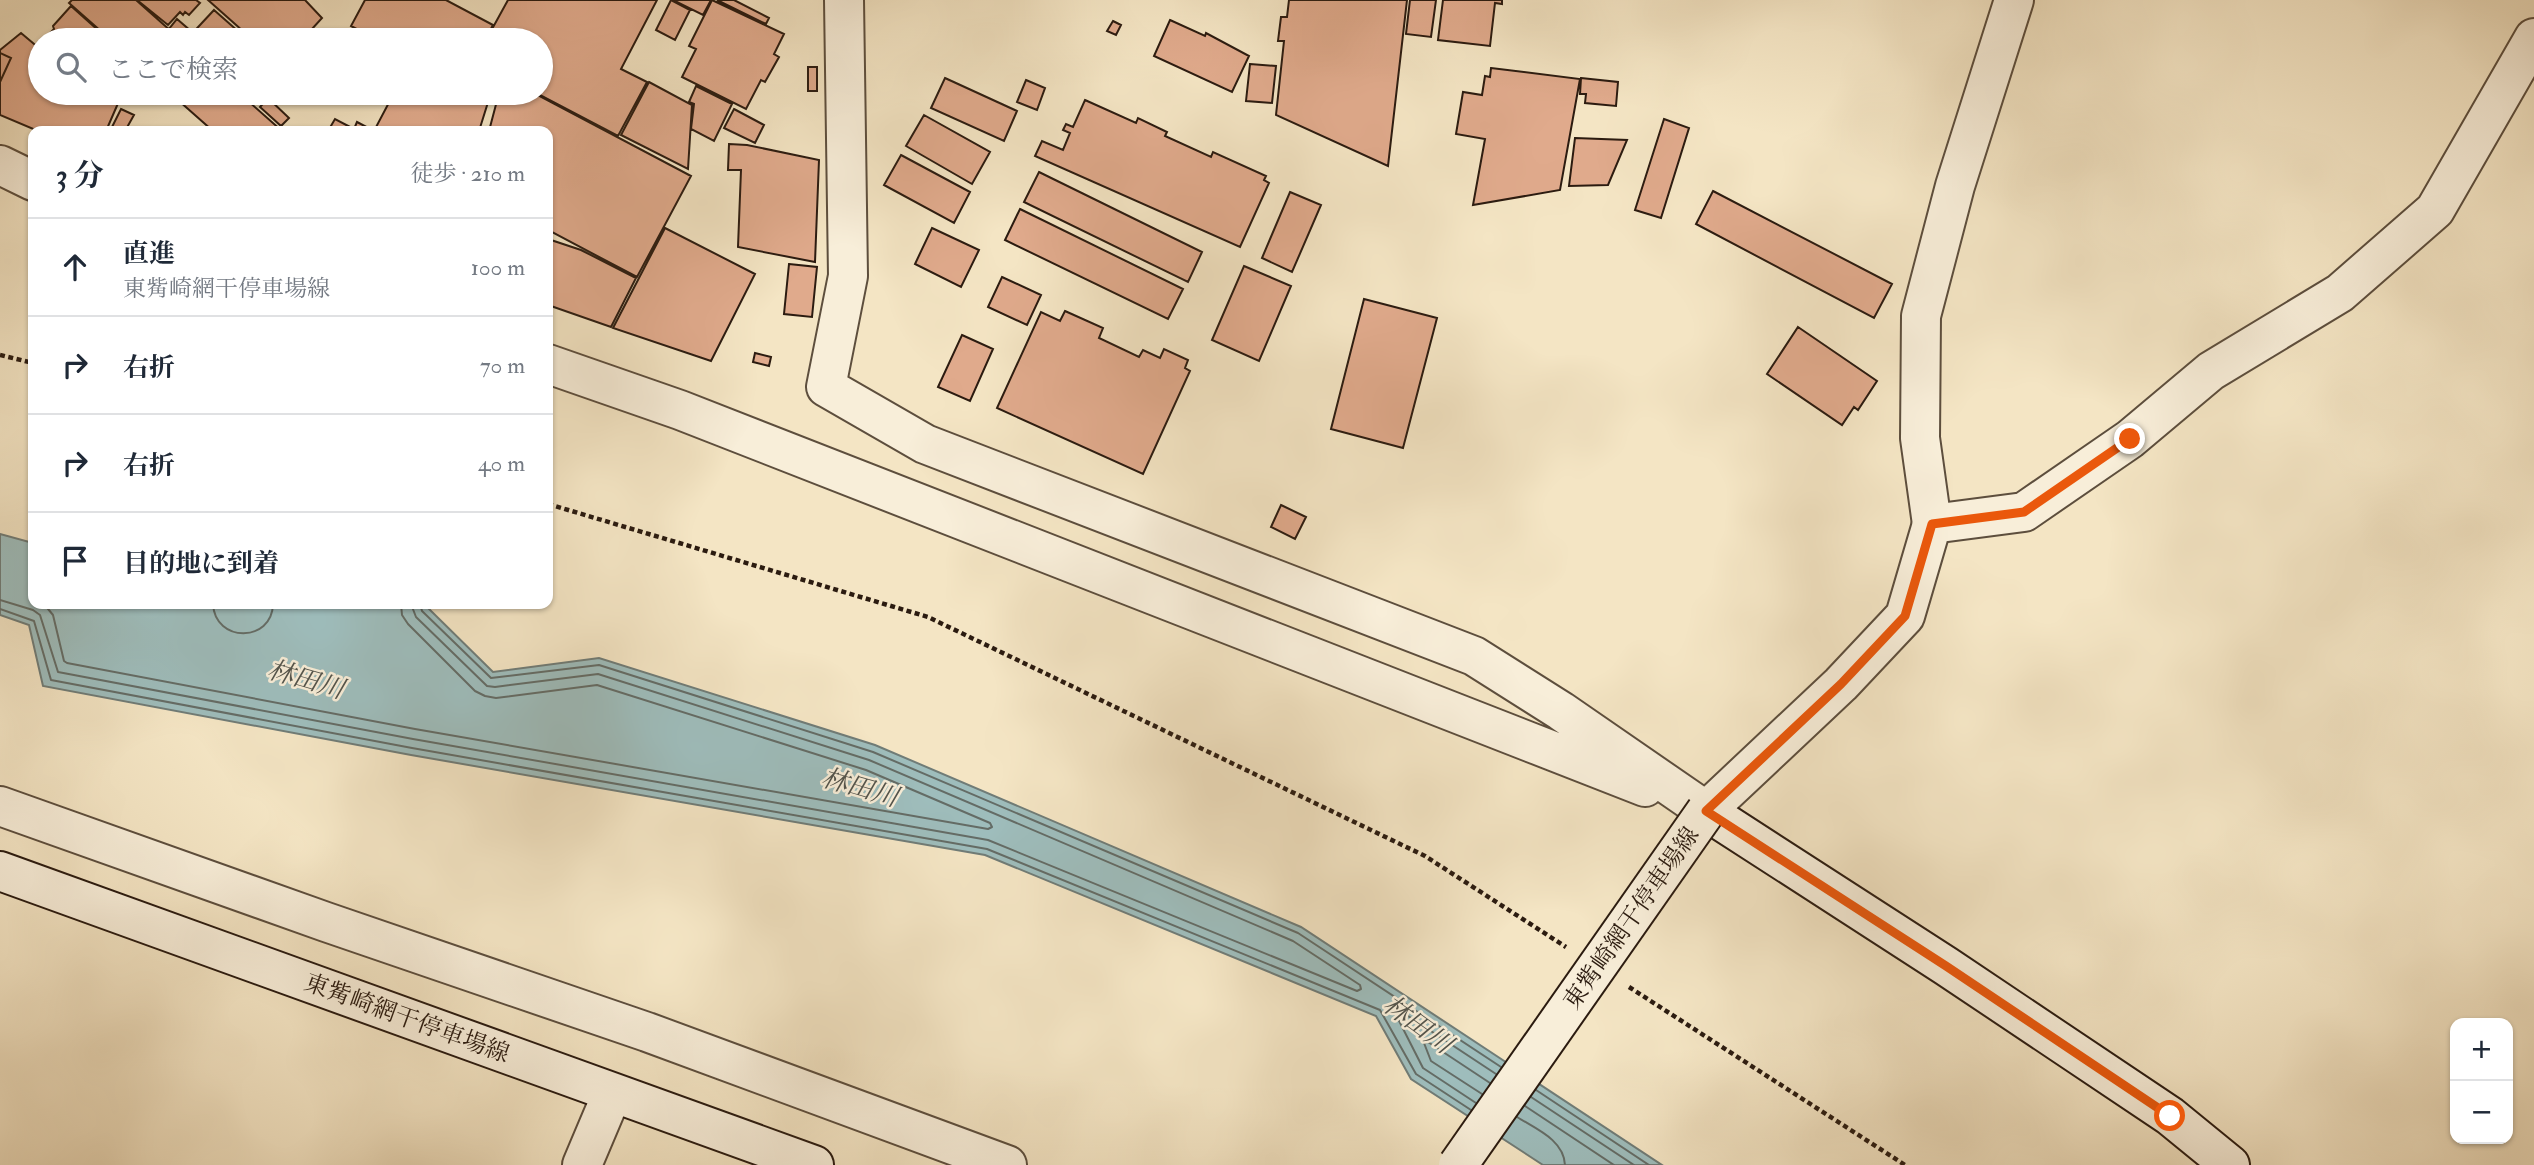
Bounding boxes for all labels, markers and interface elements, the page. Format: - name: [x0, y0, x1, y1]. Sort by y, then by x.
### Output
- search box: [28, 28, 553, 105]
- icon: search: [52, 48, 90, 86]
- text: ここで検索: [108, 54, 238, 86]
- text: 3 分: [56, 157, 104, 194]
- text: 徒歩 · 210 m: [411, 159, 525, 188]
- text: 直進: [123, 238, 175, 270]
- icon: ahead: [56, 248, 94, 286]
- text: 100 m: [471, 253, 525, 282]
- text: 東觜崎網干停車場線: [123, 274, 330, 303]
- icon: right: [56, 346, 94, 384]
- text: 70 m: [480, 351, 525, 380]
- text: 右折: [123, 352, 175, 384]
- route end: [2114, 423, 2145, 454]
- icon: right: [56, 444, 94, 482]
- text: 40 m: [478, 449, 525, 478]
- text: 右折: [123, 450, 175, 482]
- icon: arrive: [56, 542, 94, 580]
- text: 目的地に到着: [123, 548, 279, 580]
- water label: 林田川: [264, 654, 351, 707]
- water label: 林田川: [818, 762, 905, 815]
- street label: 東觜崎網干停車場線: [1557, 821, 1706, 1016]
- street label: 東觜崎網干停車場線: [300, 967, 514, 1070]
- water label: 林田川: [1376, 989, 1461, 1062]
- map controls: [2450, 1018, 2513, 1144]
- button: +: [2450, 1018, 2513, 1081]
- button: −: [2450, 1081, 2513, 1144]
- route start: [2154, 1100, 2185, 1131]

